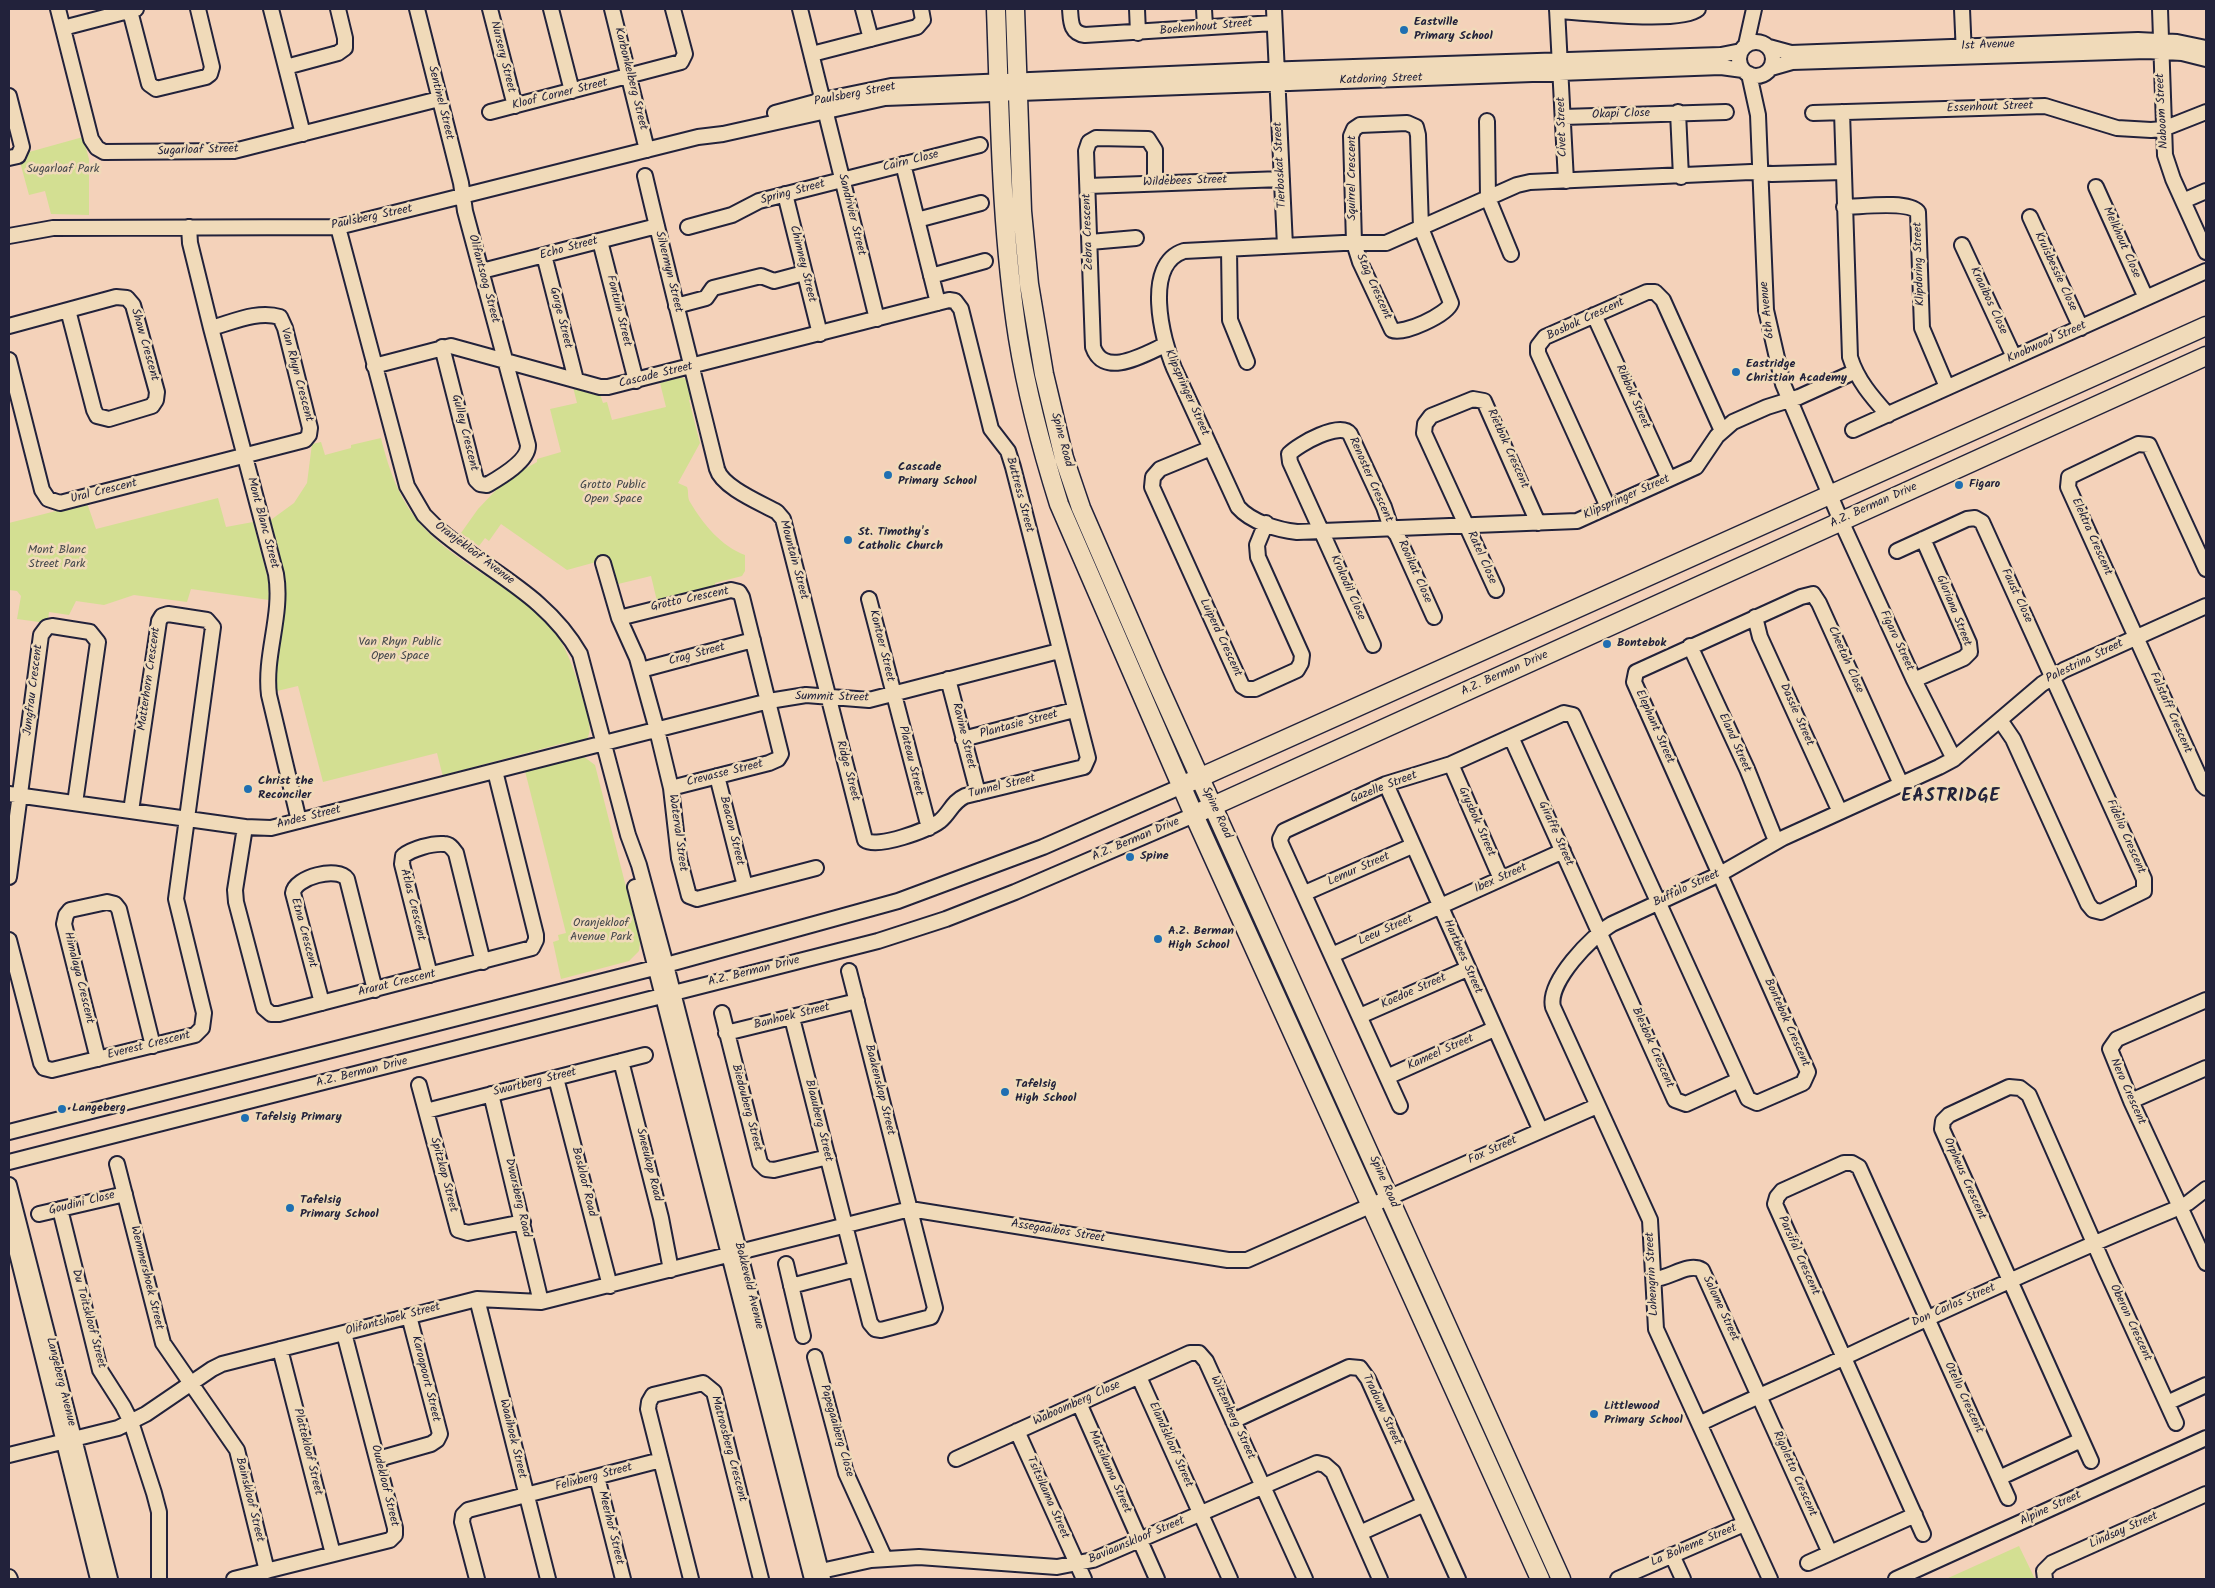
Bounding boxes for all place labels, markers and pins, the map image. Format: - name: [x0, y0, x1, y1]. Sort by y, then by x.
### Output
- place label: Eastville Primary School: [1414, 16, 1493, 44]
- marker: Eastville Primary School: [1398, 24, 1410, 36]
- place label: Eastridge Christian Academy: [1746, 358, 1847, 386]
- marker: Eastridge Christian Academy: [1730, 366, 1742, 378]
- place label: Cascade Primary School: [898, 461, 977, 489]
- marker: Cascade Primary School: [882, 469, 894, 481]
- place label: Figaro: [1969, 478, 2000, 492]
- marker: Figaro: [1953, 479, 1965, 491]
- place label: St. Timothy's Catholic Church: [858, 526, 943, 554]
- marker: St. Timothy's Catholic Church: [842, 534, 854, 546]
- place label: Bontebok: [1617, 637, 1666, 651]
- marker: Bontebok: [1601, 638, 1613, 650]
- place label: Christ the Reconciler: [258, 775, 313, 803]
- marker: Christ the Reconciler: [242, 783, 254, 795]
- place label: Spine: [1140, 850, 1169, 864]
- marker: Spine: [1124, 851, 1136, 863]
- place label: A.Z. Berman High School: [1168, 925, 1234, 953]
- marker: A.Z. Berman High School: [1152, 933, 1164, 945]
- place label: Tafelsig High School: [1015, 1078, 1076, 1106]
- marker: Tafelsig High School: [999, 1086, 1011, 1098]
- place label: Langeberg: [72, 1102, 126, 1116]
- marker: Langeberg: [56, 1103, 68, 1115]
- place label: Tafelsig Primary: [255, 1111, 342, 1125]
- marker: Tafelsig Primary: [239, 1112, 251, 1124]
- place label: Tafelsig Primary School: [300, 1194, 379, 1222]
- marker: Tafelsig Primary School: [284, 1202, 296, 1214]
- place label: Littlewood Primary School: [1604, 1400, 1683, 1428]
- marker: Littlewood Primary School: [1588, 1408, 1600, 1420]

